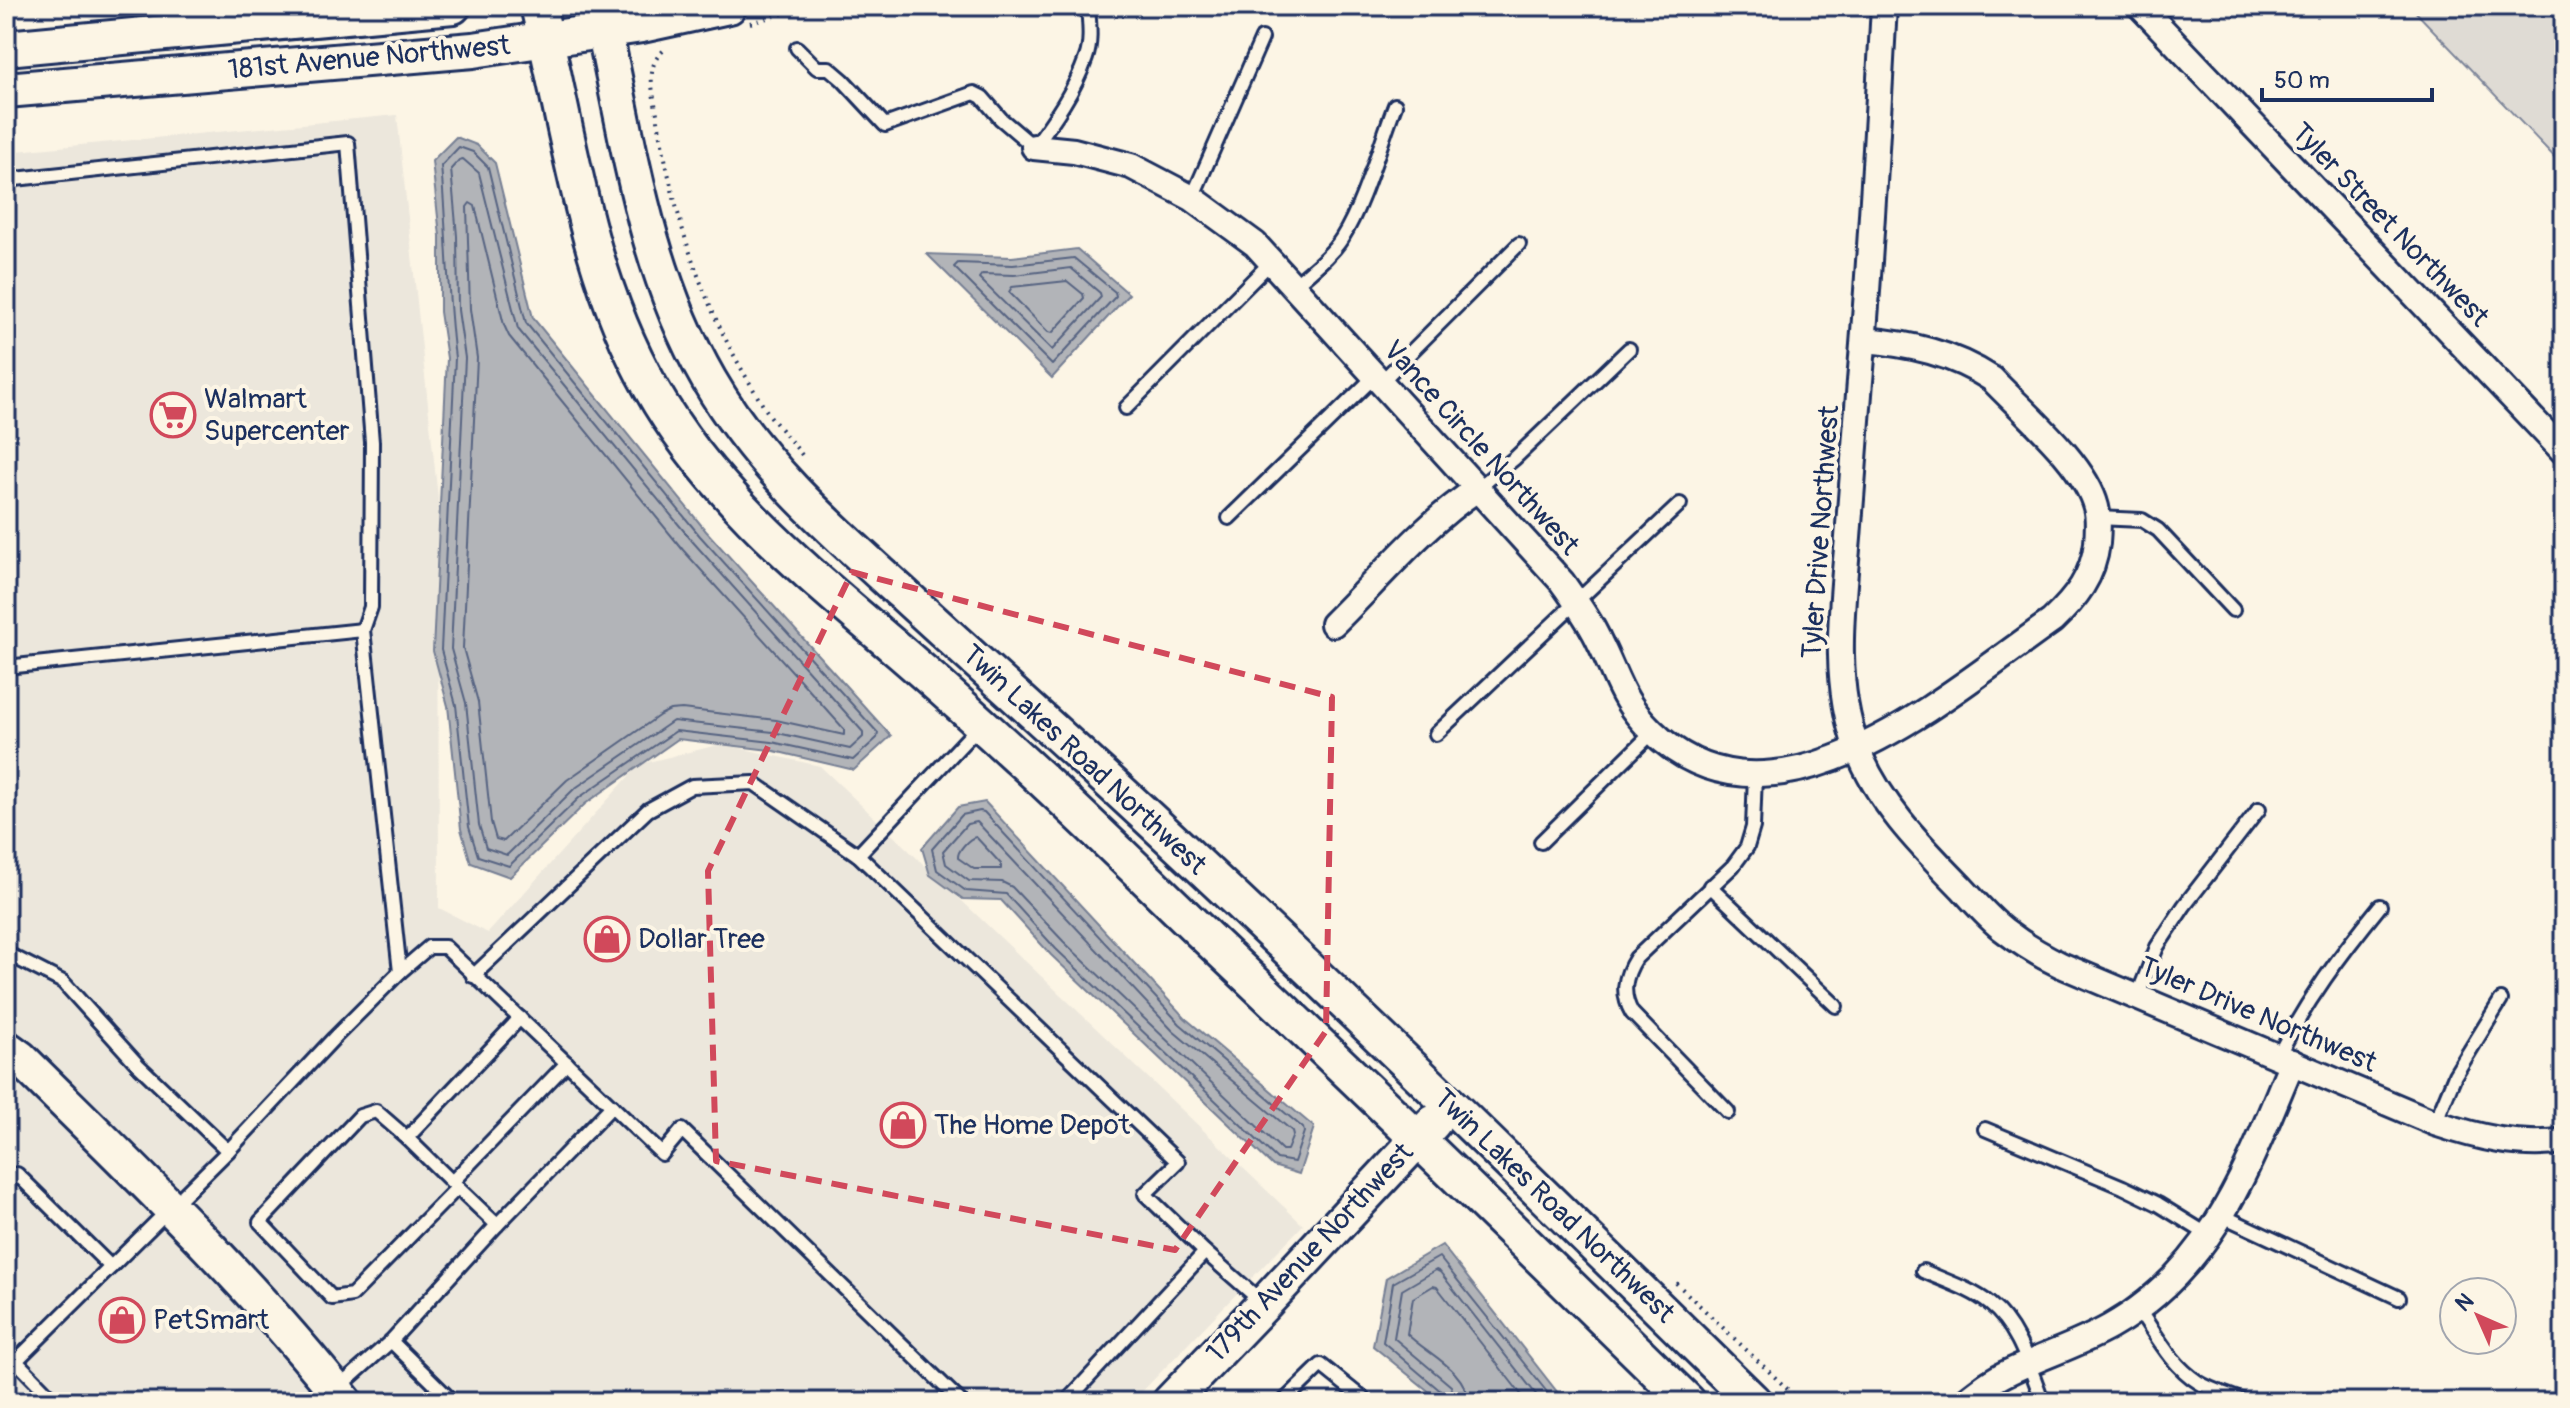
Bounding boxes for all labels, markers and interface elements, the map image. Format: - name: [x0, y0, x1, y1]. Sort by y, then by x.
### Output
- street label: 181st Avenue Northwest: [227, 28, 512, 88]
- scale bar: [2262, 52, 2432, 102]
- text: 50 m: [2274, 66, 2330, 95]
- street label: Tyler Street Northwest: [2284, 116, 2497, 335]
- street label: Vance Circle Northwest: [1375, 333, 1587, 563]
- place label: Walmart Supercenter: [204, 382, 350, 449]
- supermarket icon: Walmart Supercenter: [149, 391, 197, 439]
- street label: Tyler Drive Northwest: [1795, 403, 1847, 660]
- street label: Twin Lakes Road Northwest: [954, 637, 1214, 883]
- shop icon: Dollar Tree: [583, 915, 631, 963]
- place label: Dollar Tree: [638, 922, 765, 957]
- street label: Tyler Drive Northwest: [2134, 949, 2382, 1081]
- street label: Twin Lakes Road Northwest: [1426, 1082, 1683, 1331]
- shop icon: The Home Depot: [879, 1101, 927, 1149]
- place label: The Home Depot: [934, 1108, 1131, 1143]
- street label: 179th Avenue Northwest: [1199, 1135, 1421, 1370]
- north arrow: [2438, 1276, 2518, 1356]
- text: N: [2449, 1287, 2480, 1318]
- shop icon: PetSmart: [98, 1296, 146, 1344]
- place label: PetSmart: [153, 1303, 270, 1338]

